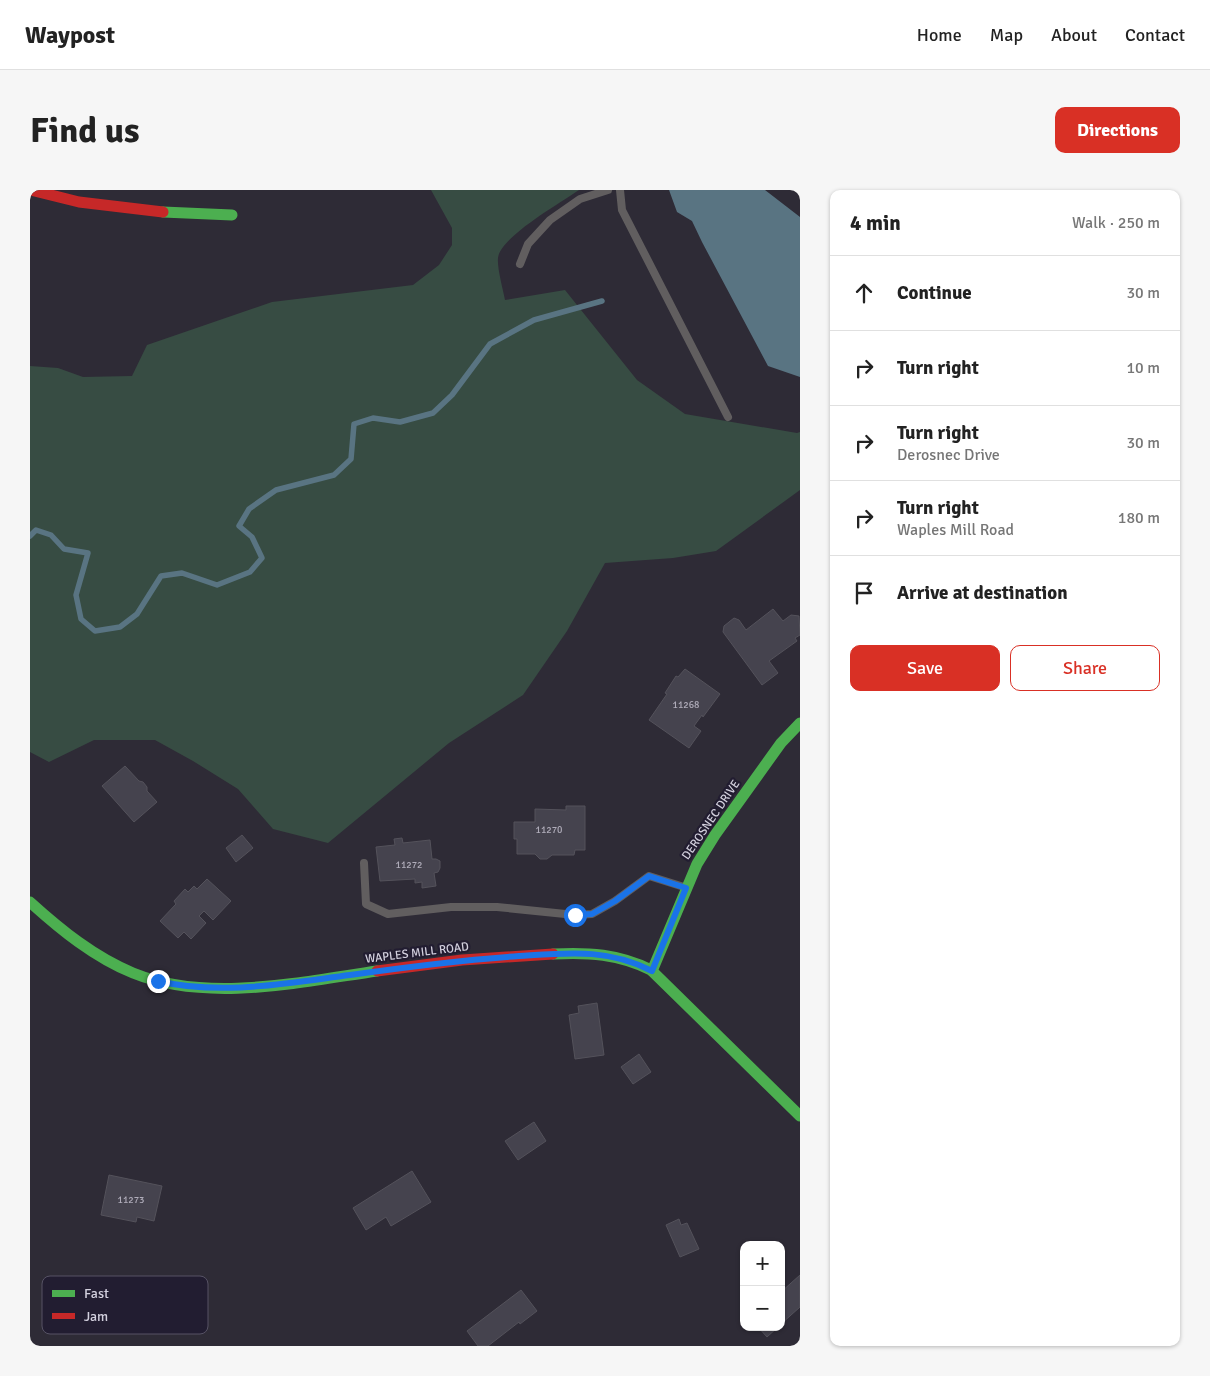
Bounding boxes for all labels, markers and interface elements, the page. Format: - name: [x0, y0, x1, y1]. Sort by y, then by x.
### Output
- text: Waypost: [25, 20, 115, 50]
- text: Home: [917, 24, 962, 46]
- text: Map: [990, 24, 1023, 46]
- text: About: [1051, 24, 1097, 46]
- text: Contact: [1125, 24, 1185, 46]
- button: Directions: [1055, 107, 1180, 153]
- text: Find us: [30, 109, 140, 152]
- text: 4 min: [850, 210, 901, 236]
- text: Walk · 250 m: [1072, 213, 1160, 233]
- icon: ahead: [850, 279, 878, 307]
- text: Continue: [897, 281, 972, 305]
- text: 30 m: [1126, 283, 1160, 303]
- icon: right: [850, 354, 878, 382]
- text: Turn right: [897, 356, 979, 380]
- text: 10 m: [1126, 358, 1160, 378]
- text: Turn right: [897, 421, 979, 445]
- icon: right: [850, 429, 878, 457]
- text: 30 m: [1126, 433, 1160, 453]
- text: Derosnec Drive: [897, 445, 1000, 465]
- text: Turn right: [897, 496, 979, 520]
- icon: right: [850, 504, 878, 532]
- text: 180 m: [1118, 508, 1160, 528]
- text: Waples Mill Road: [897, 520, 1014, 540]
- icon: arrive: [850, 579, 878, 607]
- text: Arrive at destination: [897, 581, 1068, 605]
- button: Save: [850, 645, 1000, 691]
- button: Share: [1010, 645, 1160, 691]
- house number: 11268: [672, 699, 700, 711]
- street label: DEROSNEC DRIVE: [679, 777, 743, 863]
- house number: 11270: [535, 824, 563, 836]
- house number: 11272: [395, 859, 423, 871]
- route start: [564, 904, 587, 927]
- street label: WAPLES MILL ROAD: [364, 939, 470, 967]
- route end: [147, 970, 170, 993]
- house number: 11273: [117, 1194, 145, 1206]
- map controls: [740, 1241, 785, 1331]
- button: +: [740, 1241, 785, 1286]
- legend: [42, 1276, 208, 1334]
- text: Fast: [84, 1285, 109, 1302]
- button: −: [740, 1286, 785, 1331]
- text: Jam: [84, 1308, 108, 1325]

